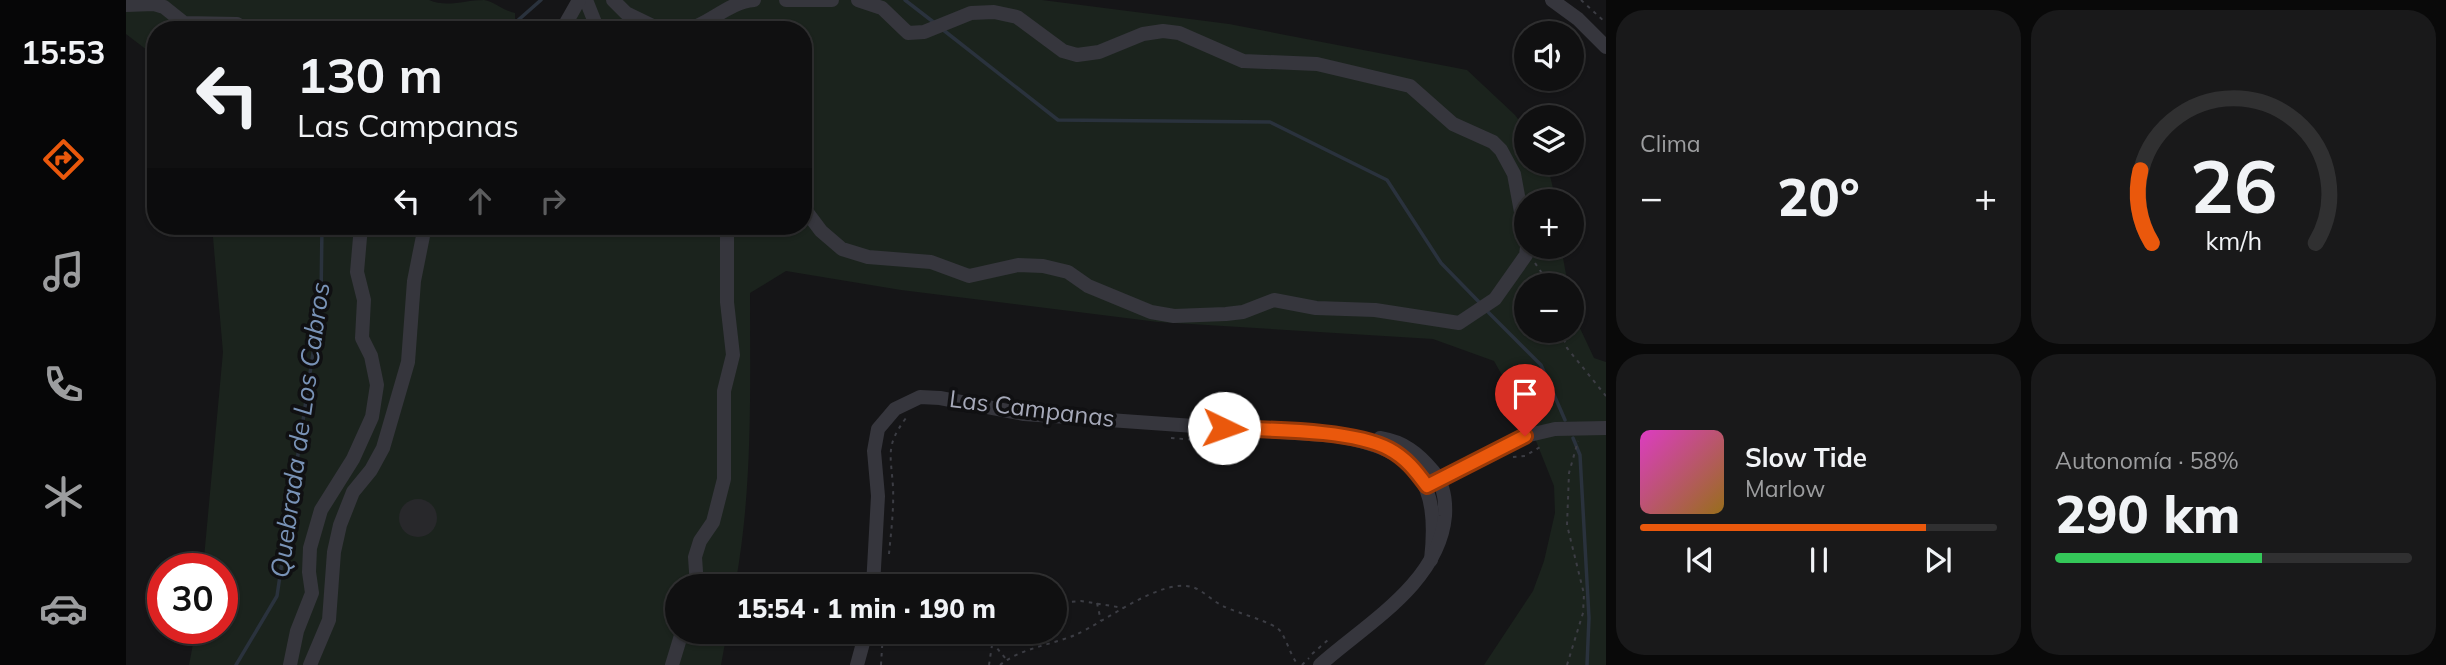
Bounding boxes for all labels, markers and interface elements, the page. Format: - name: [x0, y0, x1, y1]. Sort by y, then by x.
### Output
- map controls: [1514, 21, 1584, 343]
- button: sound: [1514, 21, 1584, 91]
- text: 15:53: [21, 32, 105, 72]
- text: 130 m: [297, 44, 443, 105]
- icon: left: [182, 49, 273, 140]
- text: Las Campanas: [297, 105, 519, 145]
- button: layers: [1514, 105, 1584, 175]
- text: Clima: [1640, 129, 1701, 158]
- icon: directions: [39, 135, 88, 184]
- text: 26: [2190, 140, 2277, 231]
- text: 20°: [1777, 164, 1860, 229]
- text: −: [1640, 173, 1663, 221]
- text: +: [1974, 173, 1997, 221]
- icon: left: [388, 182, 426, 220]
- icon: ahead: [461, 182, 499, 220]
- icon: right: [534, 182, 572, 220]
- button: +: [1514, 189, 1584, 259]
- text: km/h: [2205, 225, 2262, 256]
- icon: music: [39, 247, 88, 296]
- button: −: [1514, 273, 1584, 343]
- water label: Quebrada de Los Cabros: [262, 280, 337, 580]
- icon: phone: [39, 360, 88, 409]
- pin: [1495, 364, 1555, 436]
- icon: arrive: [1506, 375, 1544, 413]
- street label: Las Campanas: [948, 383, 1116, 433]
- position arrow: [1187, 391, 1261, 465]
- text: Slow Tide: [1745, 441, 1867, 474]
- text: Autonomía · 58%: [2055, 446, 2239, 475]
- icon: climate: [39, 472, 88, 521]
- text: Marlow: [1745, 474, 1825, 503]
- text: 290 km: [2055, 481, 2240, 546]
- icon: previous: [1681, 541, 1719, 579]
- icon: pause: [1800, 541, 1838, 579]
- icon: next: [1919, 541, 1957, 579]
- speed limit sign: 30: [147, 553, 238, 644]
- icon: car: [39, 584, 88, 633]
- text: 15:54 · 1 min · 190 m: [736, 592, 996, 625]

